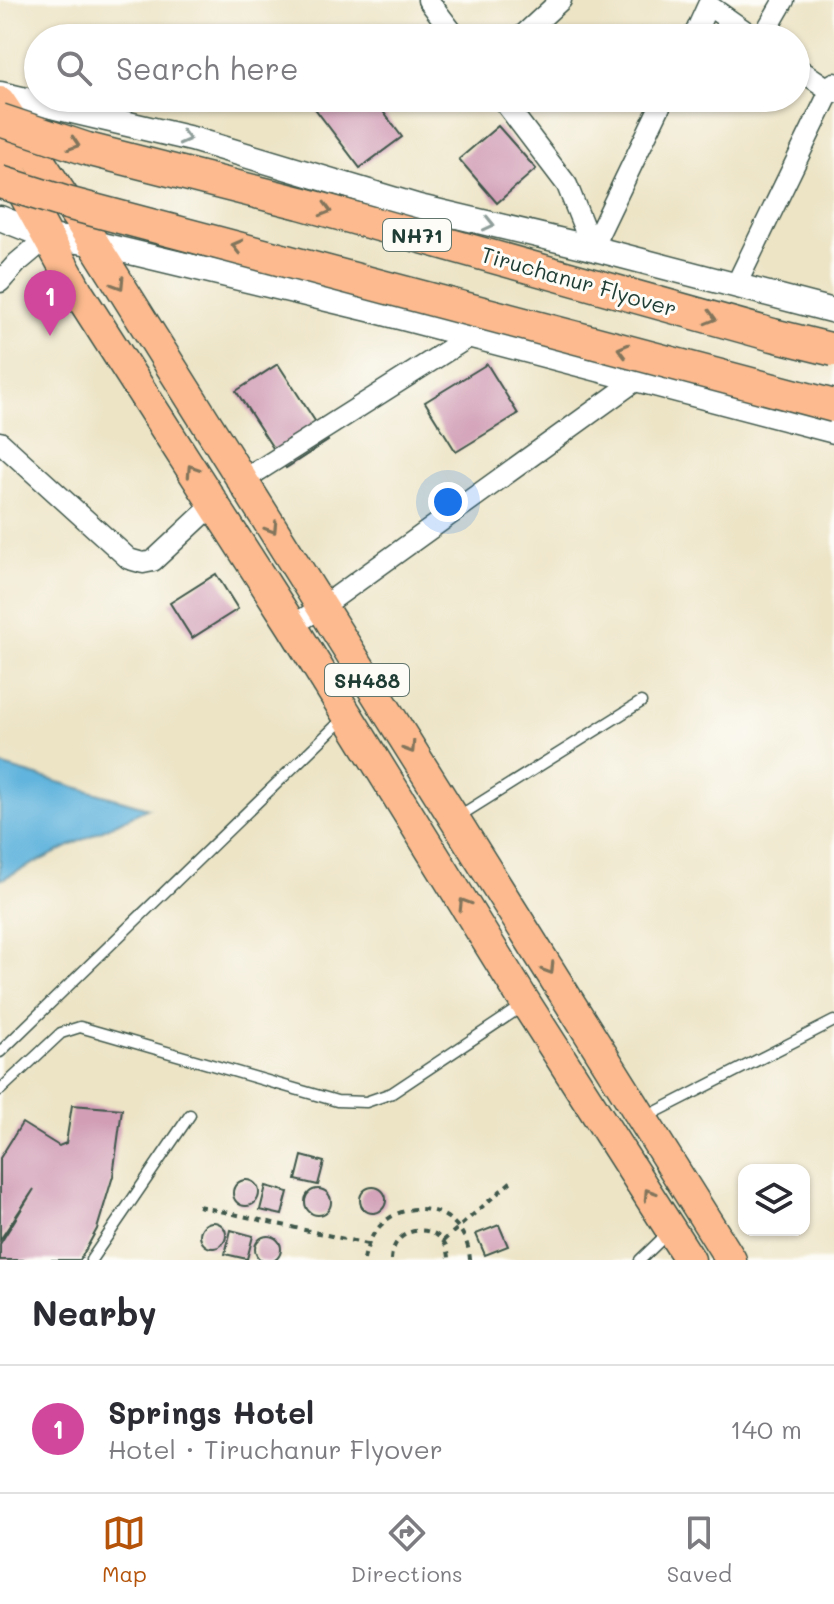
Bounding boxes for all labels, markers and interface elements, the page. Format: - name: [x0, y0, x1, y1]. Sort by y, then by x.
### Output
- search box: [24, 24, 810, 112]
- icon: search: [52, 46, 96, 90]
- text: Search here: [116, 48, 299, 88]
- one-way arrow: [178, 128, 191, 145]
- one-way arrow: [66, 135, 80, 151]
- one-way arrow: [318, 201, 332, 217]
- one-way arrow: [481, 214, 495, 231]
- road number: NH71: [383, 219, 451, 251]
- one-way arrow: [231, 239, 244, 256]
- street label: Tiruchanur Flyover: [478, 239, 680, 323]
- pin: 1: [24, 270, 76, 336]
- one-way arrow: [109, 276, 124, 290]
- one-way arrow: [703, 309, 717, 325]
- one-way arrow: [617, 343, 631, 360]
- one-way arrow: [187, 464, 202, 479]
- your location: [428, 482, 468, 522]
- one-way arrow: [263, 519, 278, 534]
- road number: SH488: [325, 664, 409, 696]
- one-way arrow: [401, 740, 416, 754]
- one-way arrow: [458, 898, 473, 913]
- one-way arrow: [539, 960, 554, 974]
- map controls: [738, 1164, 810, 1236]
- button: layers: [738, 1164, 810, 1236]
- one-way arrow: [643, 1188, 658, 1203]
- text: Nearby: [32, 1290, 157, 1335]
- text: Springs Hotel: [108, 1392, 314, 1432]
- text: 1: [52, 1412, 64, 1446]
- text: 140 m: [730, 1412, 802, 1446]
- text: Hotel · Tiruchanur Flyover: [108, 1432, 443, 1466]
- tab: Map: [102, 1511, 147, 1588]
- tab: Directions: [351, 1511, 463, 1588]
- tab: Saved: [667, 1511, 732, 1588]

